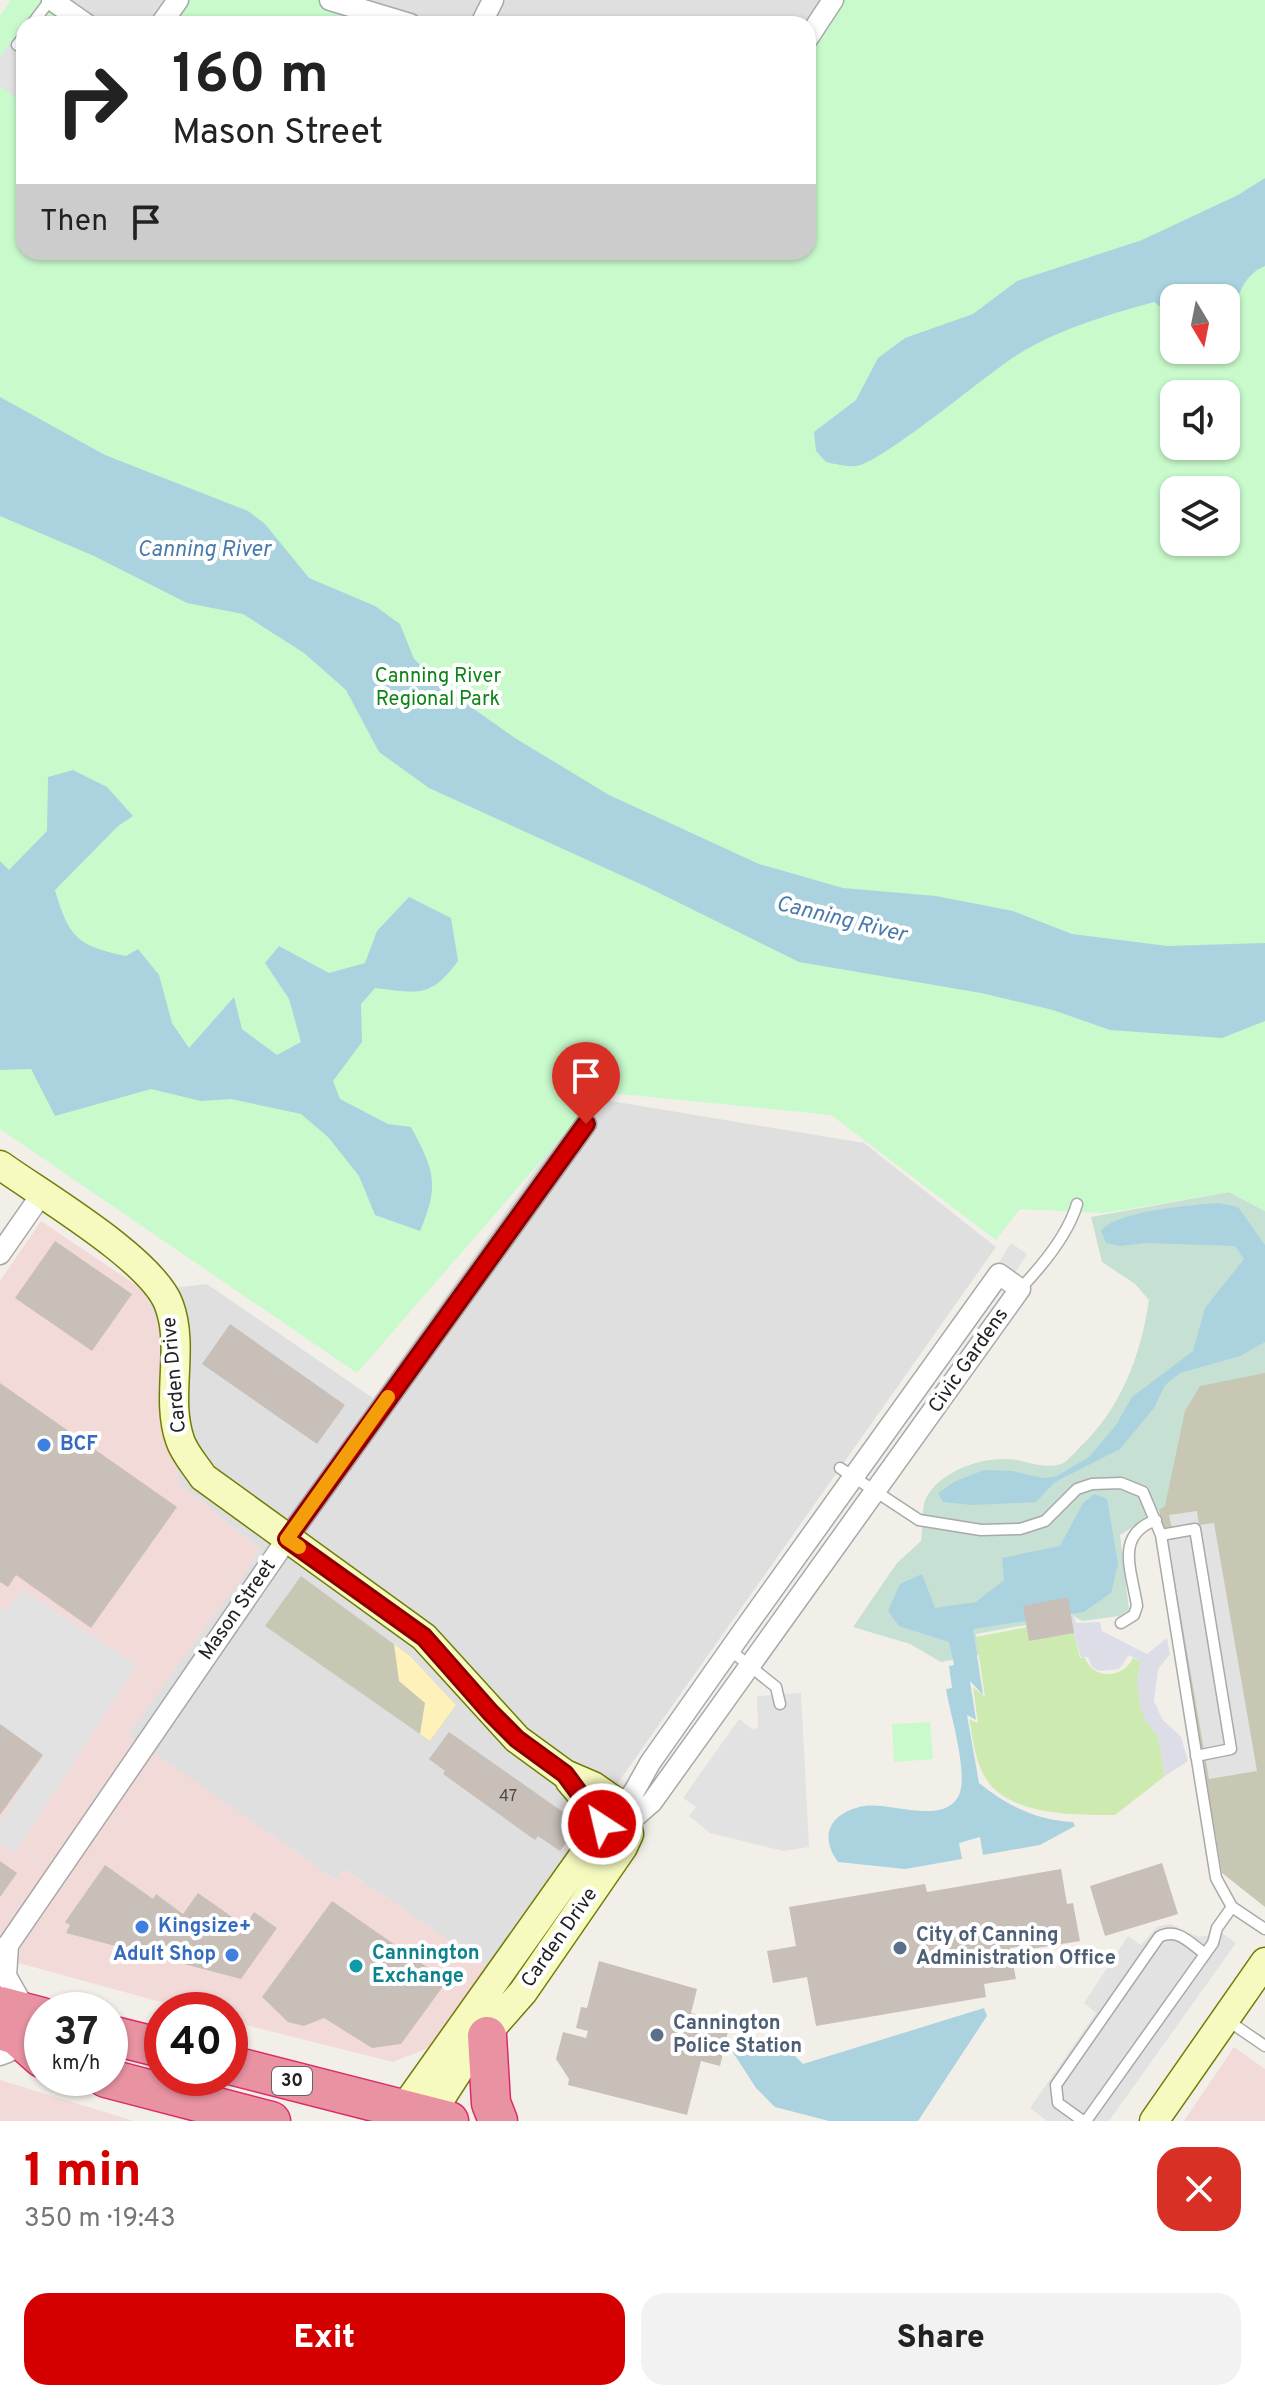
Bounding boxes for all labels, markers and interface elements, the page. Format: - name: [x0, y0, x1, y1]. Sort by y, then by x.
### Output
- text: 160 m: [172, 42, 329, 112]
- icon: right: [40, 48, 144, 152]
- text: Mason Street: [172, 111, 383, 157]
- icon: arrive: [124, 200, 168, 244]
- text: Then: [40, 204, 108, 241]
- north arrow: [1160, 284, 1240, 364]
- map controls: [1160, 284, 1240, 556]
- button: sound: [1160, 380, 1240, 460]
- button: layers: [1160, 476, 1240, 556]
- water label: Canning River: [137, 537, 272, 564]
- park label: Canning River Regional Park: [375, 664, 501, 713]
- water label: Canning River: [773, 891, 911, 950]
- pin: [552, 1042, 620, 1124]
- icon: arrive: [564, 1054, 608, 1098]
- street label: Civic Gardens: [923, 1303, 1015, 1419]
- street label: Carden Drive: [157, 1316, 193, 1434]
- place label: BCF: [60, 1432, 98, 1458]
- marker: BCF: [35, 1436, 53, 1454]
- street label: Mason Street: [194, 1555, 282, 1665]
- position arrow: [560, 1782, 644, 1866]
- house number: 47: [499, 1787, 517, 1807]
- street label: Carden Drive: [516, 1883, 604, 1993]
- place label: Kingsize+: [158, 1914, 251, 1940]
- marker: Kingsize+: [133, 1918, 151, 1936]
- place label: City of Canning Administration Office: [916, 1923, 1116, 1972]
- marker: City of Canning Administration Office: [891, 1939, 909, 1957]
- place label: Cannington Exchange: [372, 1941, 480, 1990]
- place label: Adult Shop: [113, 1942, 216, 1968]
- marker: Adult Shop: [223, 1946, 241, 1964]
- marker: Cannington Exchange: [347, 1957, 365, 1975]
- speed limit sign: 40: [144, 1992, 248, 2096]
- text: 37: [54, 2009, 98, 2059]
- place label: Cannington Police Station: [673, 2011, 802, 2060]
- marker: Cannington Police Station: [648, 2026, 666, 2044]
- text: km/h: [52, 2051, 100, 2077]
- road number: 30: [272, 2067, 312, 2095]
- text: 1 min: [24, 2143, 141, 2203]
- button: close: [1157, 2147, 1241, 2231]
- text: 350 m · 19:43: [24, 2203, 176, 2236]
- button: Exit: [24, 2293, 625, 2385]
- button: Share: [641, 2293, 1241, 2385]

